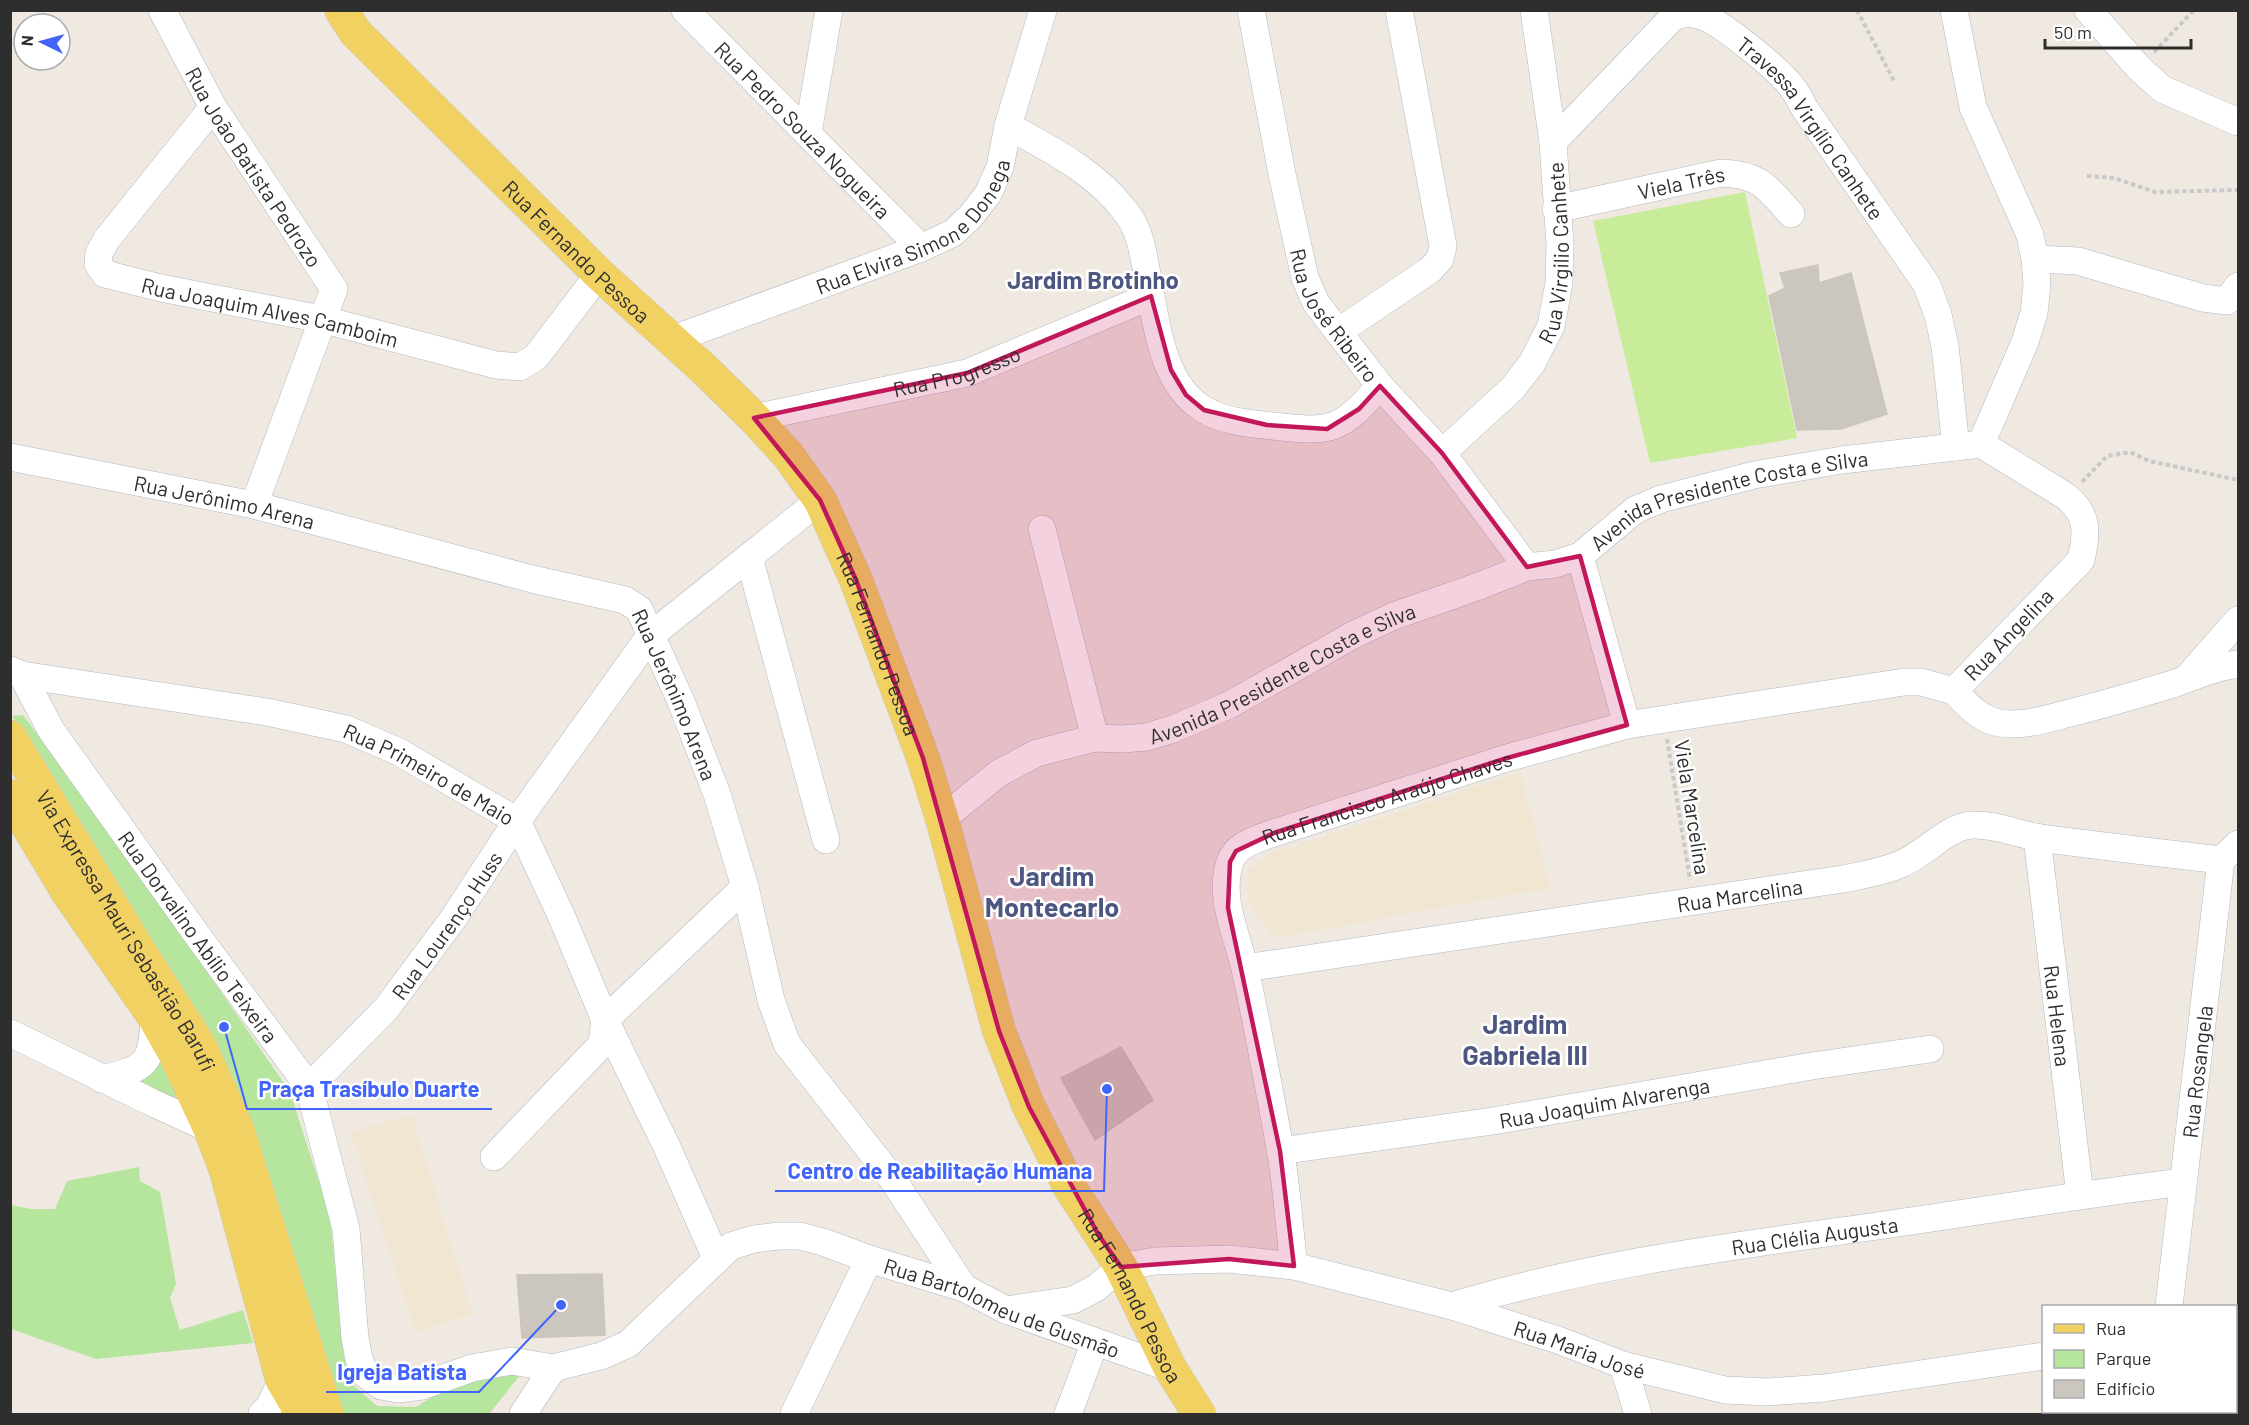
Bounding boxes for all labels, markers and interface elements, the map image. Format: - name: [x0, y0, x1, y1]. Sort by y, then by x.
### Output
- north arrow: [12, 12, 72, 72]
- scale bar: [2045, 12, 2190, 50]
- text: 50 m: [2054, 21, 2092, 43]
- street label: Travessa Virgílio Canhete: [1733, 31, 1890, 224]
- text: N: [17, 35, 36, 47]
- street label: Rua Pedro Souza Nogueira: [710, 36, 896, 223]
- street label: Rua João Batista Pedrozo: [181, 62, 328, 271]
- street label: Rua Elvira Simone Donega: [812, 157, 1014, 298]
- street label: Viela Três: [1635, 160, 1727, 203]
- street label: Rua Virgilio Canhete: [1532, 161, 1573, 347]
- street label: Rua Fernando Pessoa: [499, 174, 656, 327]
- street label: Rua José Ribeiro: [1286, 246, 1384, 387]
- district label: Jardim Brotinho: [1007, 265, 1179, 294]
- street label: Rua Joaquim Alves Camboim: [139, 271, 401, 351]
- street label: Rua Progresso: [891, 340, 1024, 401]
- street label: Avenida Presidente Costa e Silva: [1585, 445, 1869, 555]
- street label: Rua Jerônimo Arena: [132, 469, 318, 533]
- street label: Rua Fernando Pessoa: [832, 548, 926, 739]
- street label: Rua Angelina: [1958, 583, 2058, 685]
- street label: Avenida Presidente Costa e Silva: [1146, 597, 1418, 748]
- street label: Rua Jerônimo Arena: [628, 604, 723, 784]
- street label: Rua Primeiro de Maio: [340, 717, 519, 829]
- street label: Viela Marcelina: [1670, 738, 1716, 876]
- street label: Rua Francisco Araújo Chaves: [1258, 745, 1515, 849]
- street label: Via Expressa Mauri Sebastião Barufi: [32, 785, 222, 1075]
- street label: Rua Dorvalino Abílio Teixeira: [114, 826, 284, 1047]
- street label: Rua Lourenço Huss: [385, 846, 507, 1004]
- district label: Jardim Montecarlo: [985, 859, 1119, 922]
- street label: Rua Marcelina: [1675, 873, 1804, 916]
- street label: Rua Helena: [2040, 964, 2077, 1068]
- street label: Rua Rosangela: [2176, 1004, 2216, 1139]
- district label: Jardim Gabriela III: [1462, 1007, 1588, 1070]
- callout: Praça Trasíbulo Duarte: [247, 1069, 492, 1109]
- street label: Rua Joaquim Alvarenga: [1497, 1071, 1711, 1132]
- text: Praça Trasíbulo Duarte: [259, 1075, 479, 1101]
- callout: Centro de Reabilitação Humana: [775, 1151, 1104, 1191]
- text: Centro de Reabilitação Humana: [788, 1157, 1092, 1183]
- street label: Rua Fernando Pessoa: [1074, 1203, 1188, 1387]
- street label: Rua Clélia Augusta: [1730, 1211, 1900, 1259]
- street label: Rua Bartolomeu de Gusmão: [881, 1252, 1124, 1362]
- legend: [2042, 1305, 2237, 1413]
- street label: Rua Maria José: [1511, 1314, 1648, 1383]
- text: Rua: [2096, 1317, 2126, 1339]
- text: Parque: [2096, 1347, 2151, 1369]
- callout: Igreja Batista: [326, 1352, 479, 1392]
- text: Igreja Batista: [337, 1358, 467, 1384]
- text: Edifício: [2096, 1377, 2155, 1399]

